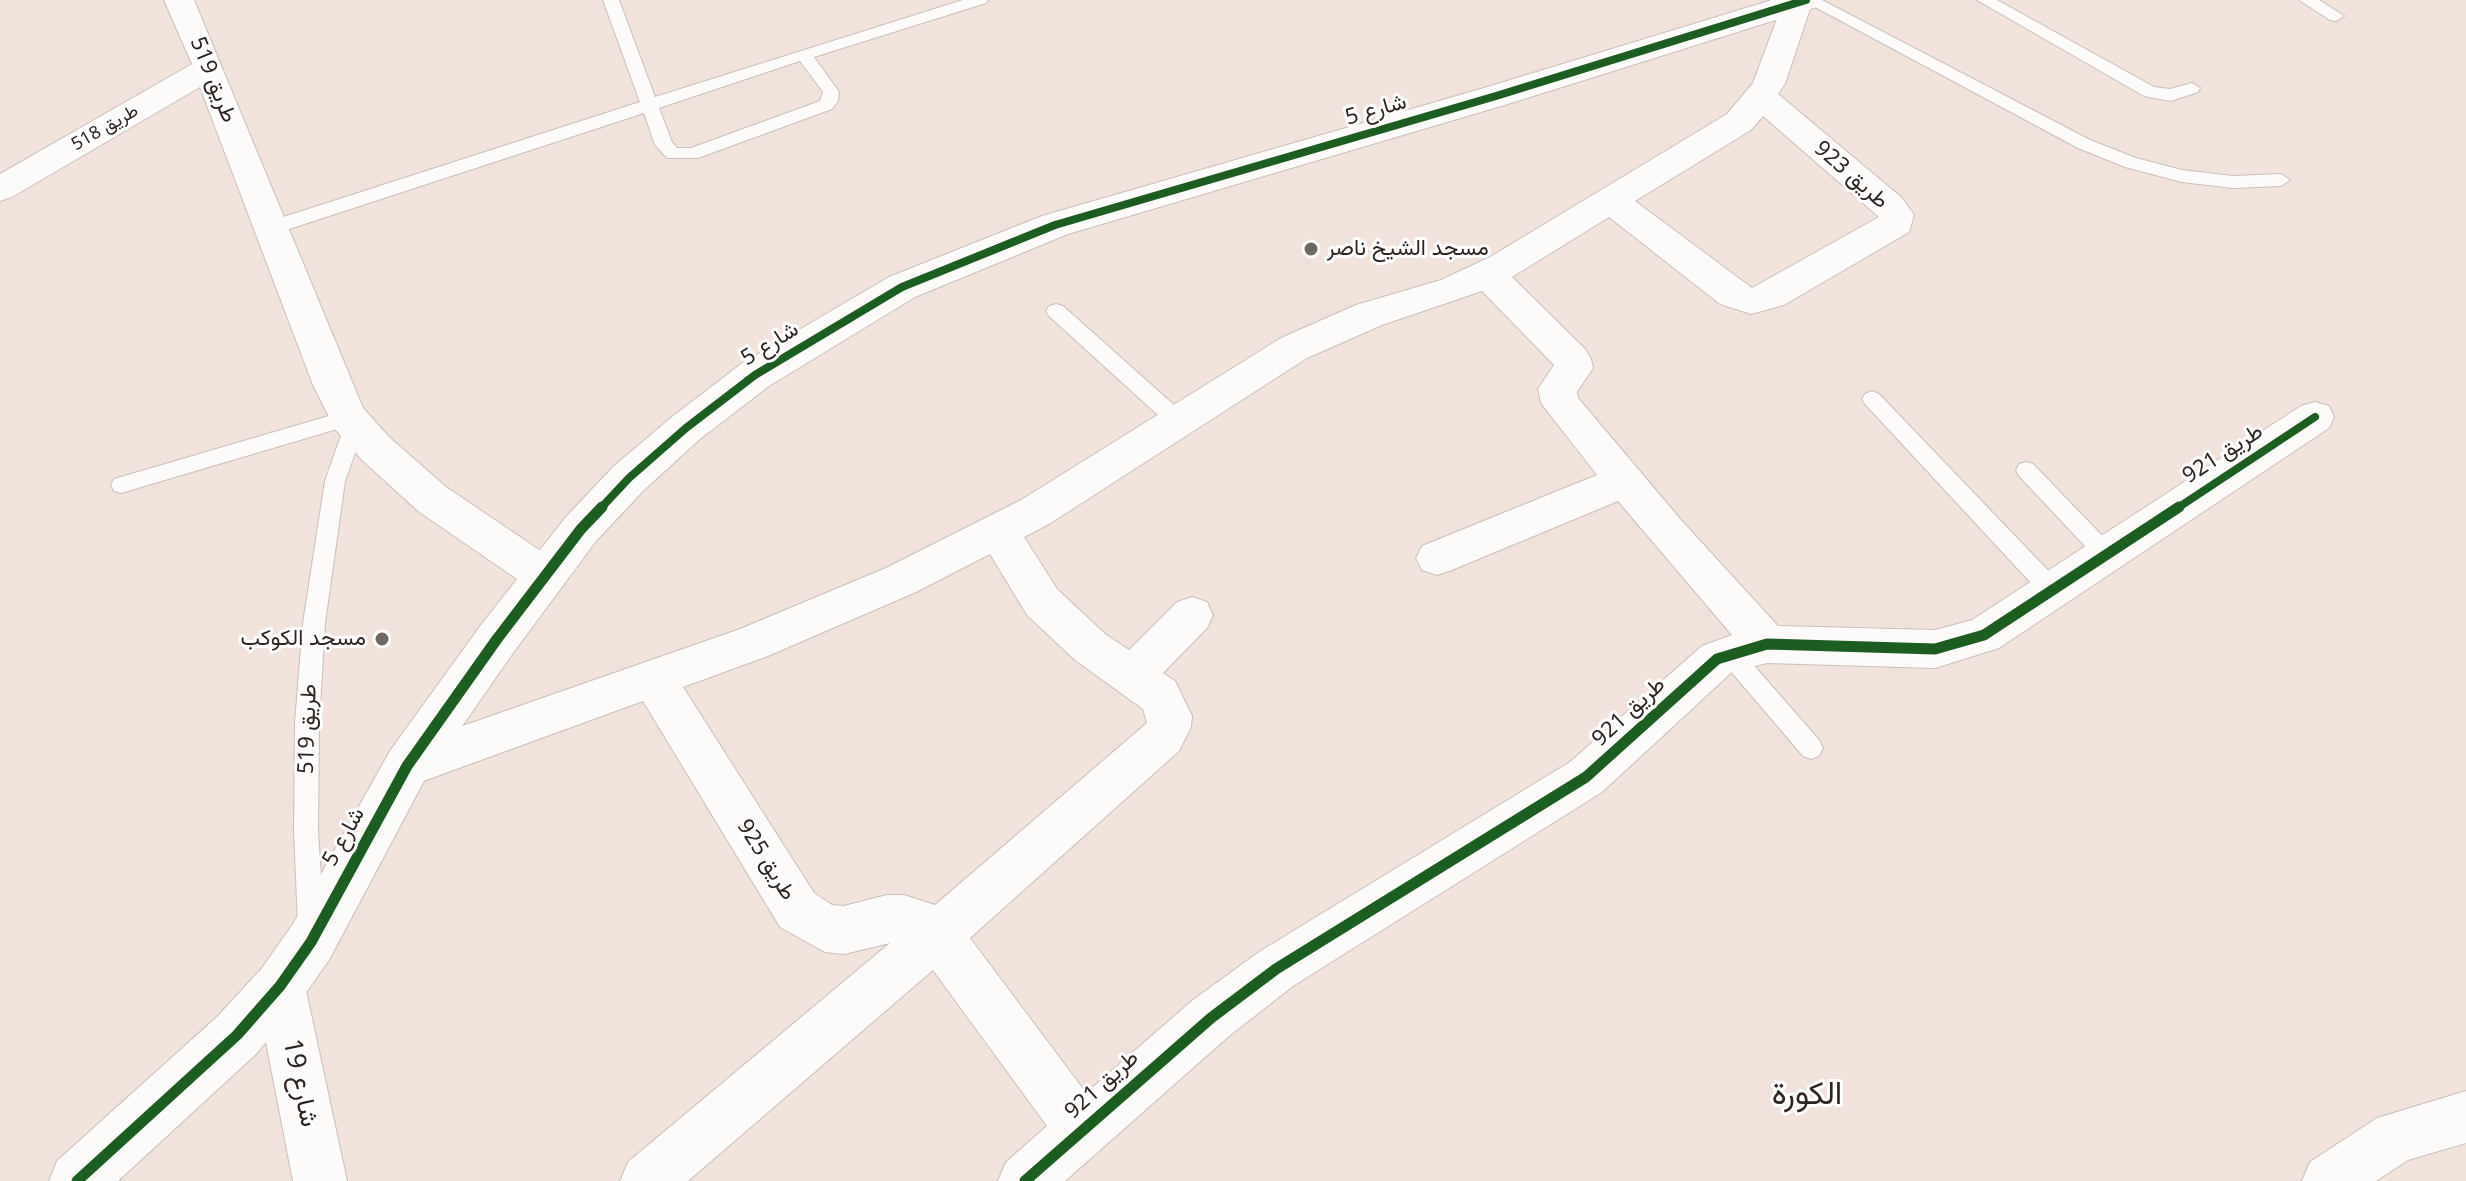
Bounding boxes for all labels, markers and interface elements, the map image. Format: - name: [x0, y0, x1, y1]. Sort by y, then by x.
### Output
- street label: طريق 519: [184, 33, 242, 127]
- street label: شارع 5: [1342, 89, 1410, 131]
- street label: طريق 518: [68, 100, 142, 156]
- street label: طريق 923: [1808, 135, 1894, 215]
- place label: مسجد الشيخ ناصر: [1327, 236, 1489, 262]
- marker: مسجد الشيخ ناصر: [1302, 240, 1320, 258]
- street label: شارع 5: [736, 316, 804, 372]
- street label: طريق 921: [2178, 418, 2268, 490]
- place label: مسجد الكوكب: [241, 626, 366, 652]
- marker: مسجد الكوكب: [373, 630, 391, 648]
- street label: طريق 921: [1587, 672, 1671, 752]
- street label: طريق 519: [293, 684, 323, 774]
- street label: شارع 5: [317, 803, 371, 871]
- street label: طريق 925: [731, 815, 801, 905]
- street label: شارع 19: [276, 1036, 324, 1130]
- street label: طريق 921: [1060, 1045, 1144, 1125]
- district label: الكورة: [1772, 1076, 1842, 1114]

